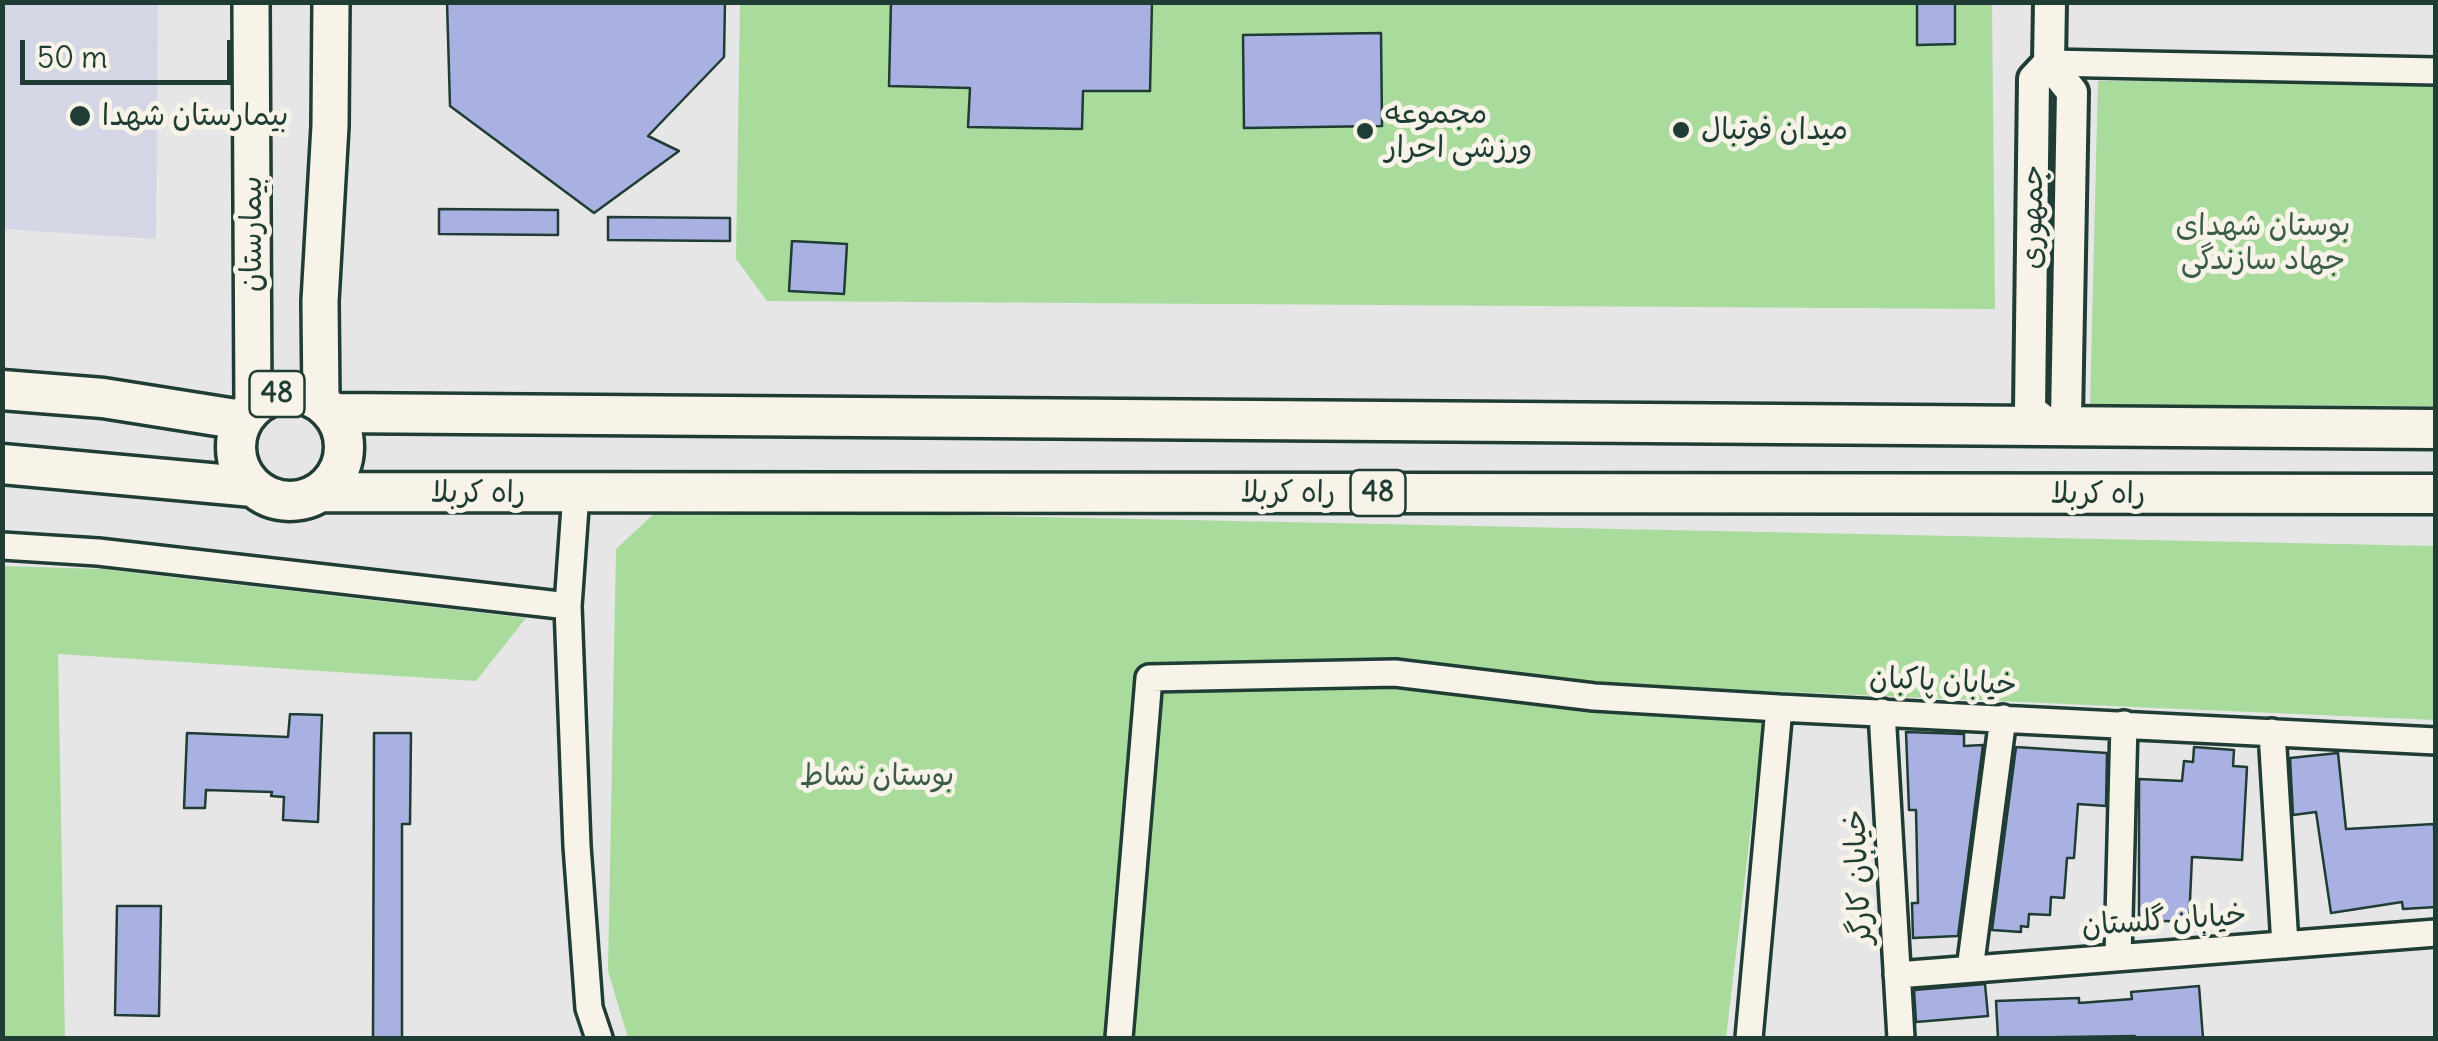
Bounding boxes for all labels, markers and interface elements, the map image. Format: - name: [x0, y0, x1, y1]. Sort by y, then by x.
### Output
- scale bar: [25, 20, 238, 82]
- text: 50 m: [37, 38, 107, 76]
- place label: مجموعه ورزشی احرار: [1385, 96, 1532, 166]
- place label: بیمارستان شهدا: [102, 98, 288, 134]
- marker: بیمارستان شهدا: [67, 103, 93, 129]
- place label: میدان فوتبال: [1701, 112, 1848, 148]
- marker: میدان فوتبال: [1670, 119, 1692, 141]
- marker: مجموعه ورزشی احرار: [1354, 120, 1376, 142]
- street label: جمهوری: [2014, 164, 2052, 270]
- street label: بیمارستان: [234, 176, 270, 292]
- park label: بوستان شهدای جهاد سازندگی: [2176, 208, 2350, 278]
- road number: 48: [250, 371, 304, 417]
- road number: 48: [1350, 470, 1406, 516]
- street label: راه کربلا: [431, 475, 525, 511]
- street label: راه کربلا: [1241, 475, 1335, 511]
- street label: راه کربلا: [2051, 476, 2145, 512]
- street label: خیابان پاکبان: [1868, 660, 2018, 704]
- park label: بوستان نشاط: [800, 758, 954, 794]
- street label: خیابان کارگر: [1837, 809, 1881, 945]
- street label: خیابان گلستان: [2080, 897, 2248, 945]

